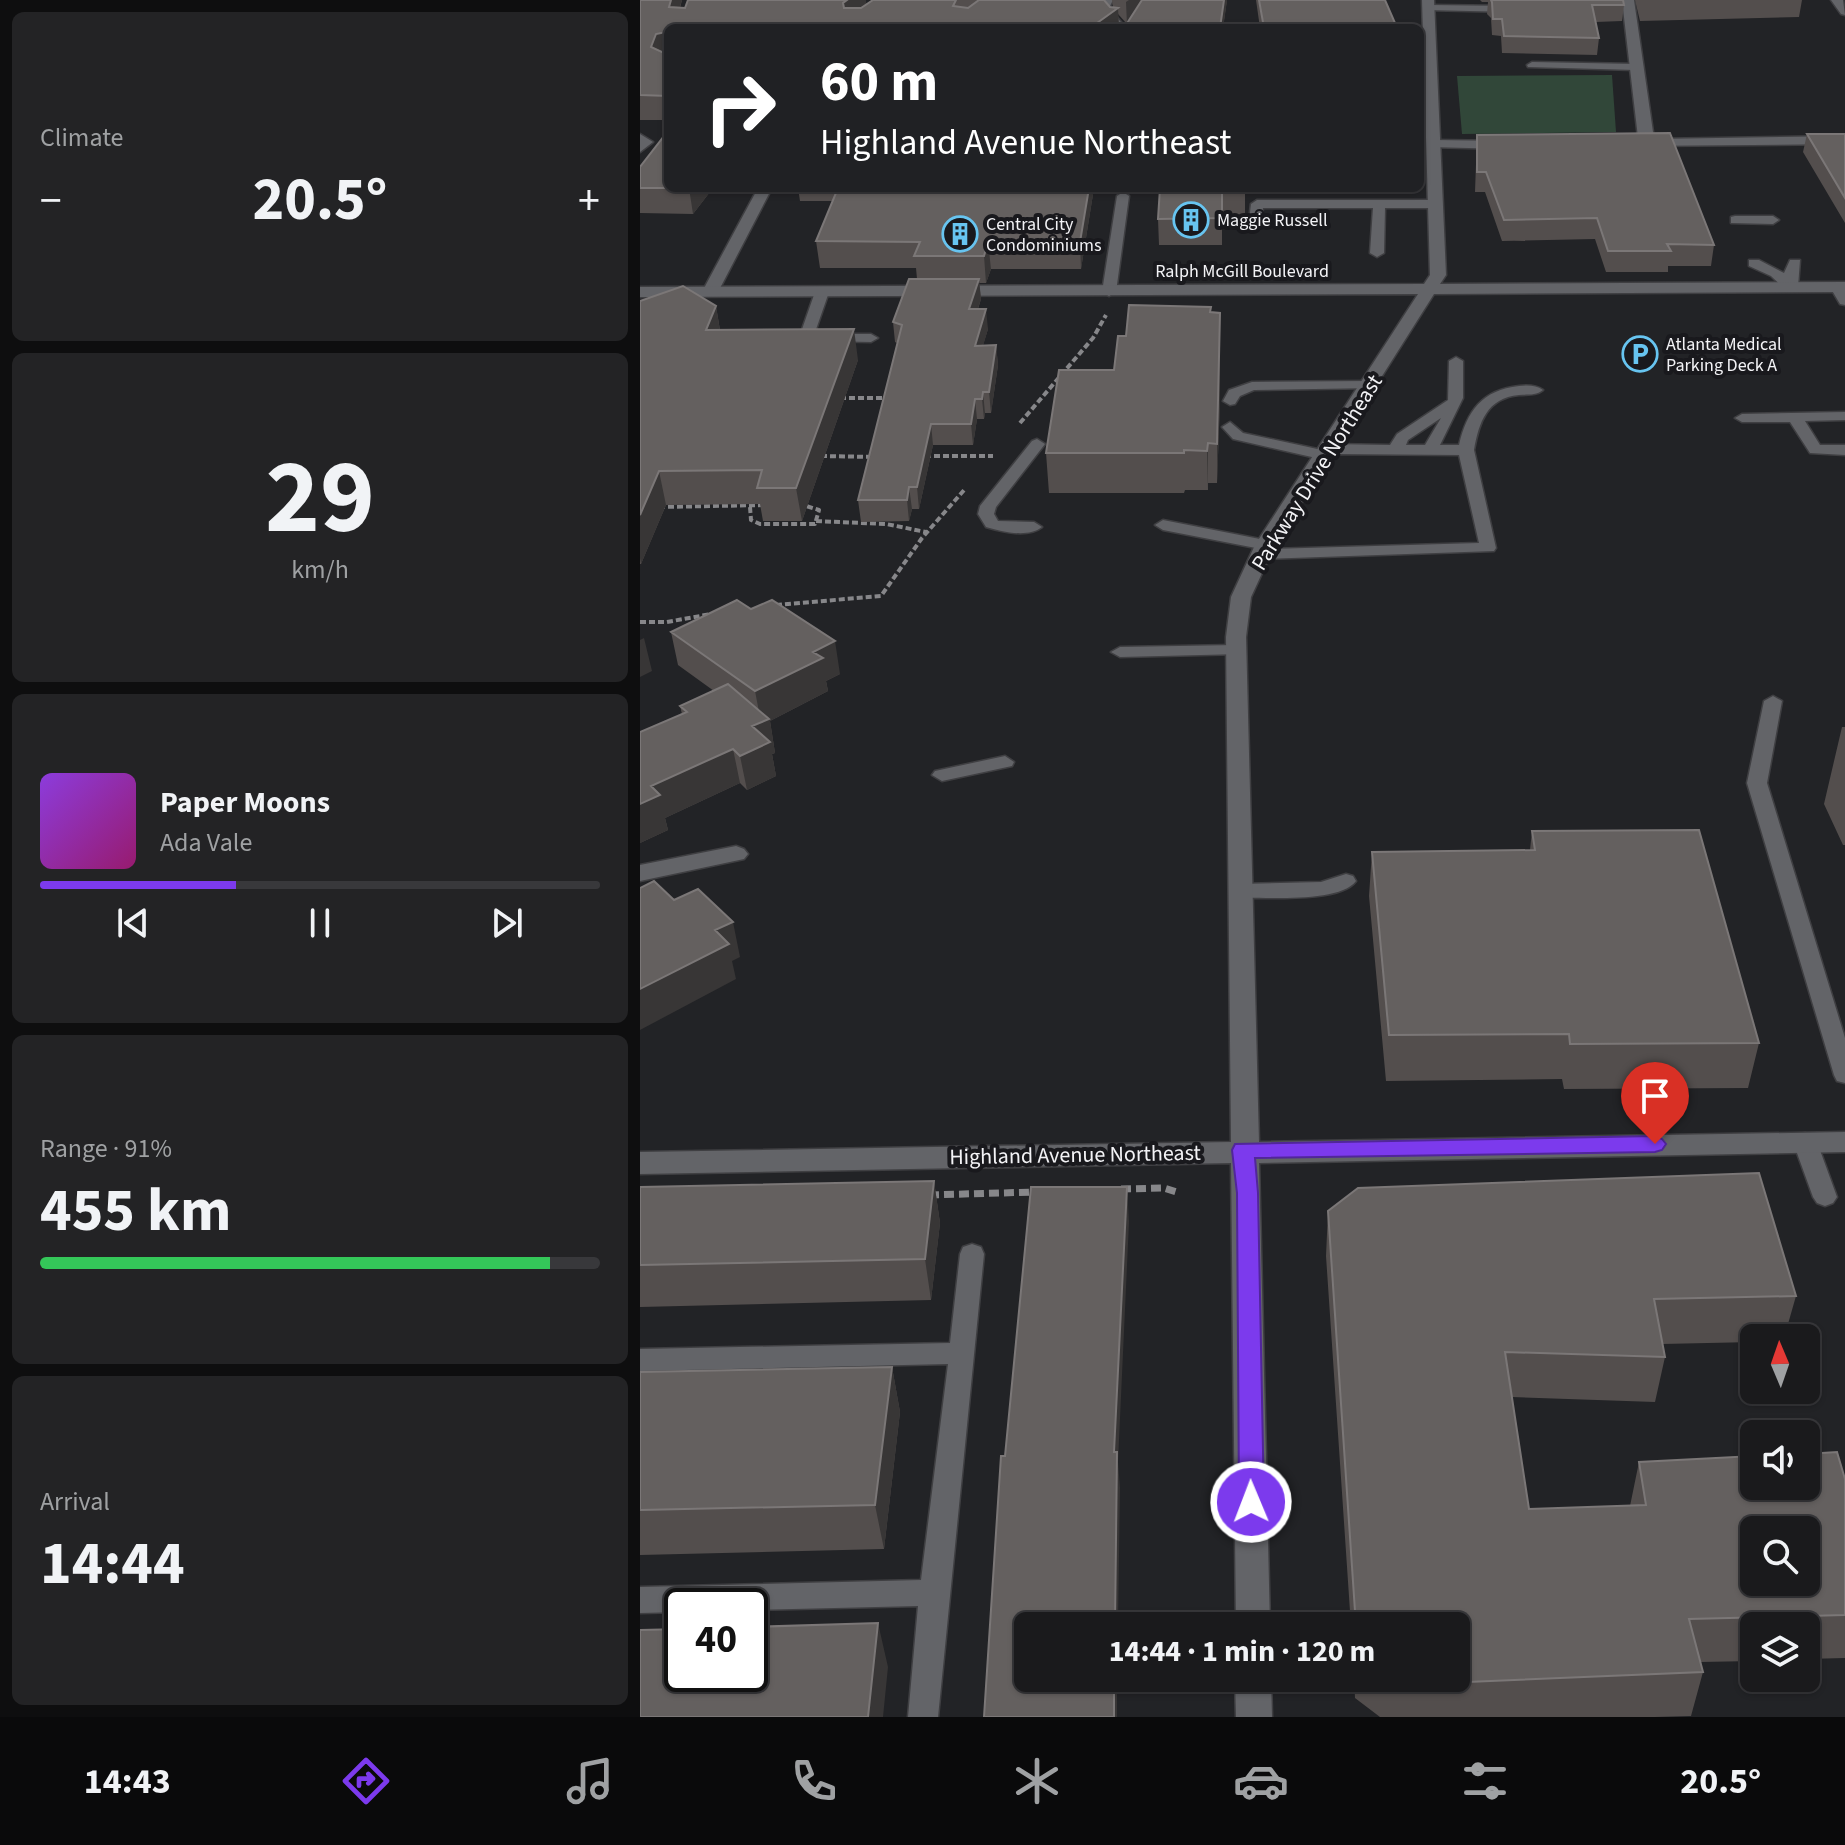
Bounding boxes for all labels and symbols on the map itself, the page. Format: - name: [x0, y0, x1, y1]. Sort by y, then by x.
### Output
- building icon: Maggie Russell: [1172, 201, 1210, 239]
- place label: Maggie Russell: [1217, 208, 1327, 233]
- place label: Central City Condominiums: [986, 212, 1102, 258]
- building icon: Central City Condominiums: [941, 215, 979, 253]
- street label: Ralph McGill Boulevard: [1155, 259, 1329, 284]
- place label: Atlanta Medical Parking Deck A: [1666, 332, 1782, 378]
- parking icon: Atlanta Medical Parking Deck A: [1621, 335, 1659, 373]
- street label: Parkway Drive Northeast: [1243, 368, 1391, 577]
- pin: [1621, 1062, 1689, 1144]
- street label: Highland Avenue Northeast: [949, 1137, 1202, 1173]
- north arrow: [1740, 1324, 1820, 1404]
- position arrow: [1209, 1460, 1293, 1544]
- speed limit sign: 40: [664, 1588, 768, 1692]

